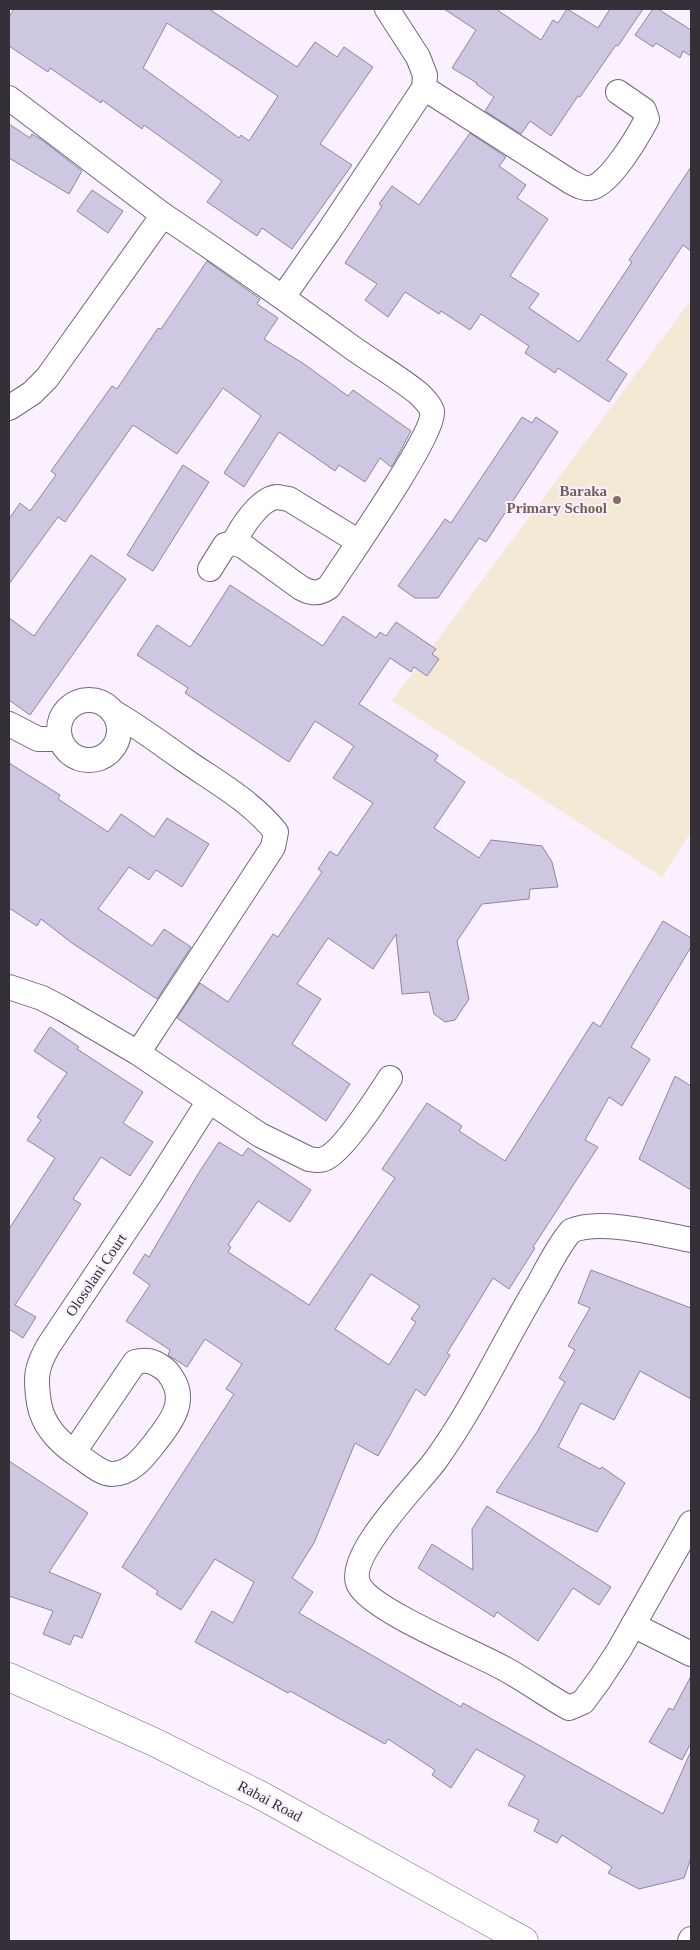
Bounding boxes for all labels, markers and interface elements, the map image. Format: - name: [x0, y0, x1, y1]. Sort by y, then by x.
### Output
- place label: Baraka Primary School: [507, 483, 607, 516]
- marker: Baraka Primary School: [611, 494, 623, 506]
- street label: Olosolani Court: [62, 1230, 130, 1319]
- street label: Rabai Road: [235, 1777, 305, 1825]

